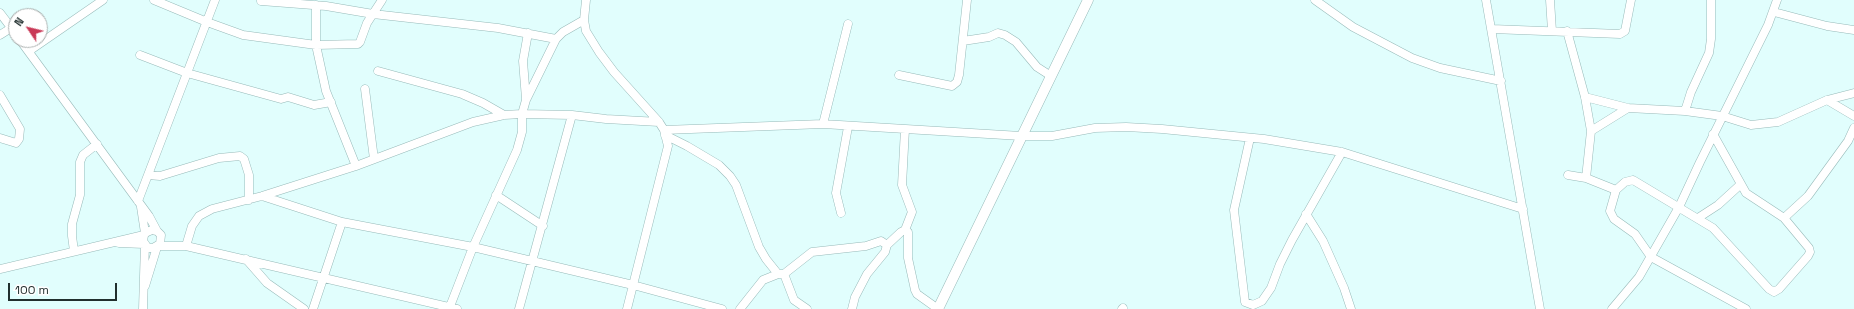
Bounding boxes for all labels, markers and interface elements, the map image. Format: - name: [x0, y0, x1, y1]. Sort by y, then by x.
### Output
- north arrow: [8, 8, 48, 48]
- text: N: [11, 15, 27, 29]
- scale bar: [10, 275, 119, 301]
- text: 100 m: [15, 282, 49, 298]

